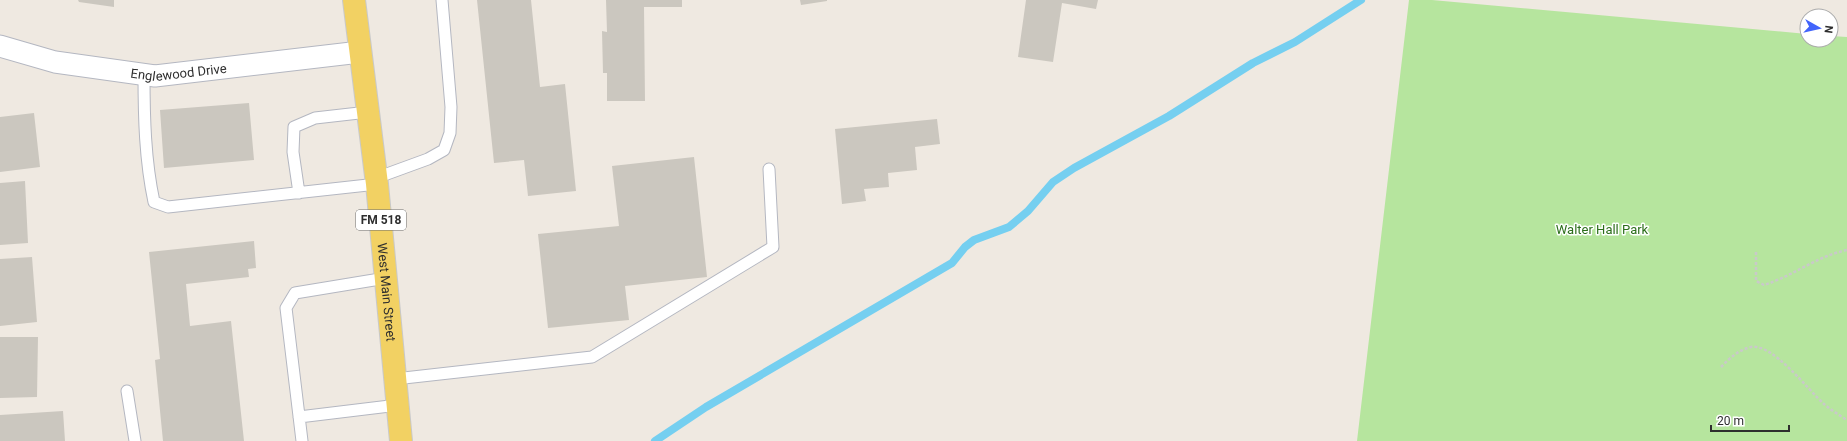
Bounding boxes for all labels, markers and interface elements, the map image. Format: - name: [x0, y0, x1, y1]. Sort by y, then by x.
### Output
- north arrow: [1799, 8, 1839, 48]
- text: N: [1821, 25, 1835, 34]
- street label: Englewood Drive: [130, 60, 227, 84]
- road number: FM 518: [356, 210, 406, 230]
- park label: Walter Hall Park: [1556, 222, 1649, 237]
- street label: West Main Street: [375, 242, 399, 342]
- scale bar: [1711, 407, 1789, 433]
- text: 20 m: [1717, 414, 1744, 428]

